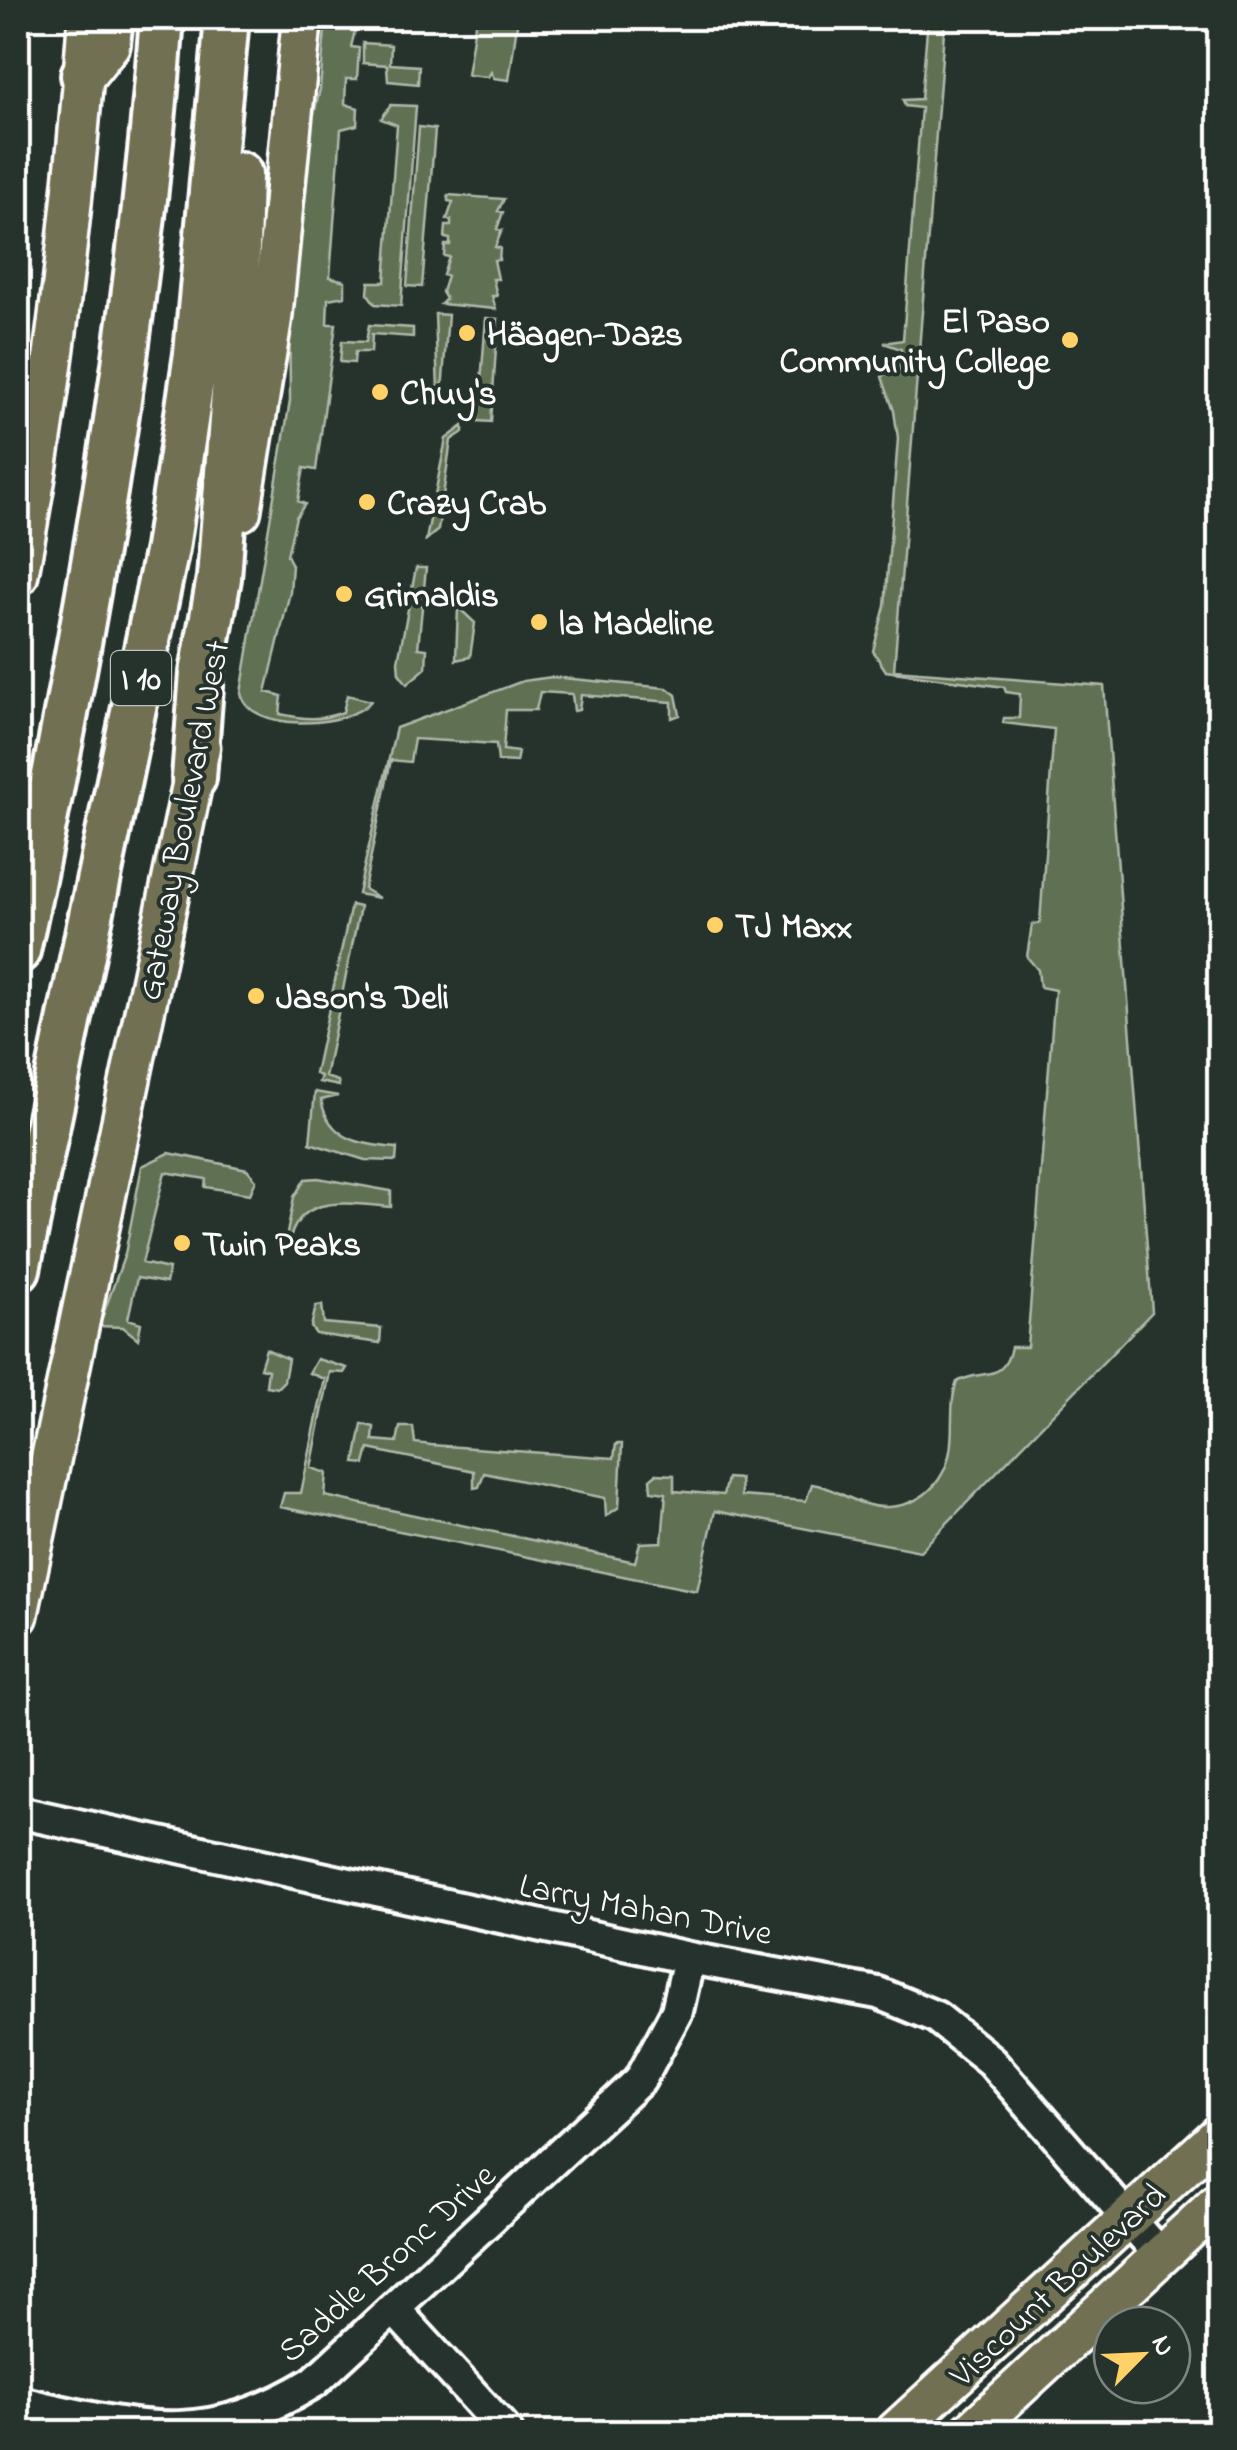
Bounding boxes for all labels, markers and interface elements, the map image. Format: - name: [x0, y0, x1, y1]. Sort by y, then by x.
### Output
- place label: El Paso Community College: [780, 298, 1051, 390]
- place label: Häagen-Dazs: [487, 311, 683, 363]
- marker: Häagen-Dazs: [456, 322, 478, 344]
- marker: El Paso Community College: [1059, 329, 1081, 351]
- place label: Chuy's: [400, 370, 497, 422]
- marker: Chuy's: [369, 381, 391, 403]
- place label: Crazy Crab: [387, 480, 547, 532]
- marker: Crazy Crab: [356, 491, 378, 513]
- place label: Grimaldis: [364, 572, 499, 623]
- marker: Grimaldis: [333, 583, 355, 605]
- place label: la Madeline: [559, 600, 714, 651]
- marker: la Madeline: [528, 611, 550, 633]
- street label: Gateway Boulevard West: [126, 636, 245, 1005]
- road number: I 10: [111, 651, 171, 705]
- place label: TJ Maxx: [735, 903, 852, 954]
- marker: TJ Maxx: [704, 914, 726, 936]
- place label: Jason's Deli: [276, 974, 449, 1025]
- marker: Jason's Deli: [245, 985, 267, 1007]
- place label: Twin Peaks: [202, 1221, 361, 1272]
- marker: Twin Peaks: [171, 1232, 193, 1254]
- street label: Larry Mahan Drive: [515, 1862, 776, 1961]
- street label: Saddle Bronc Drive: [268, 2152, 509, 2377]
- street label: Viscount Boulevard: [939, 2172, 1179, 2401]
- north arrow: [1092, 2305, 1192, 2405]
- text: N: [1139, 2329, 1184, 2363]

